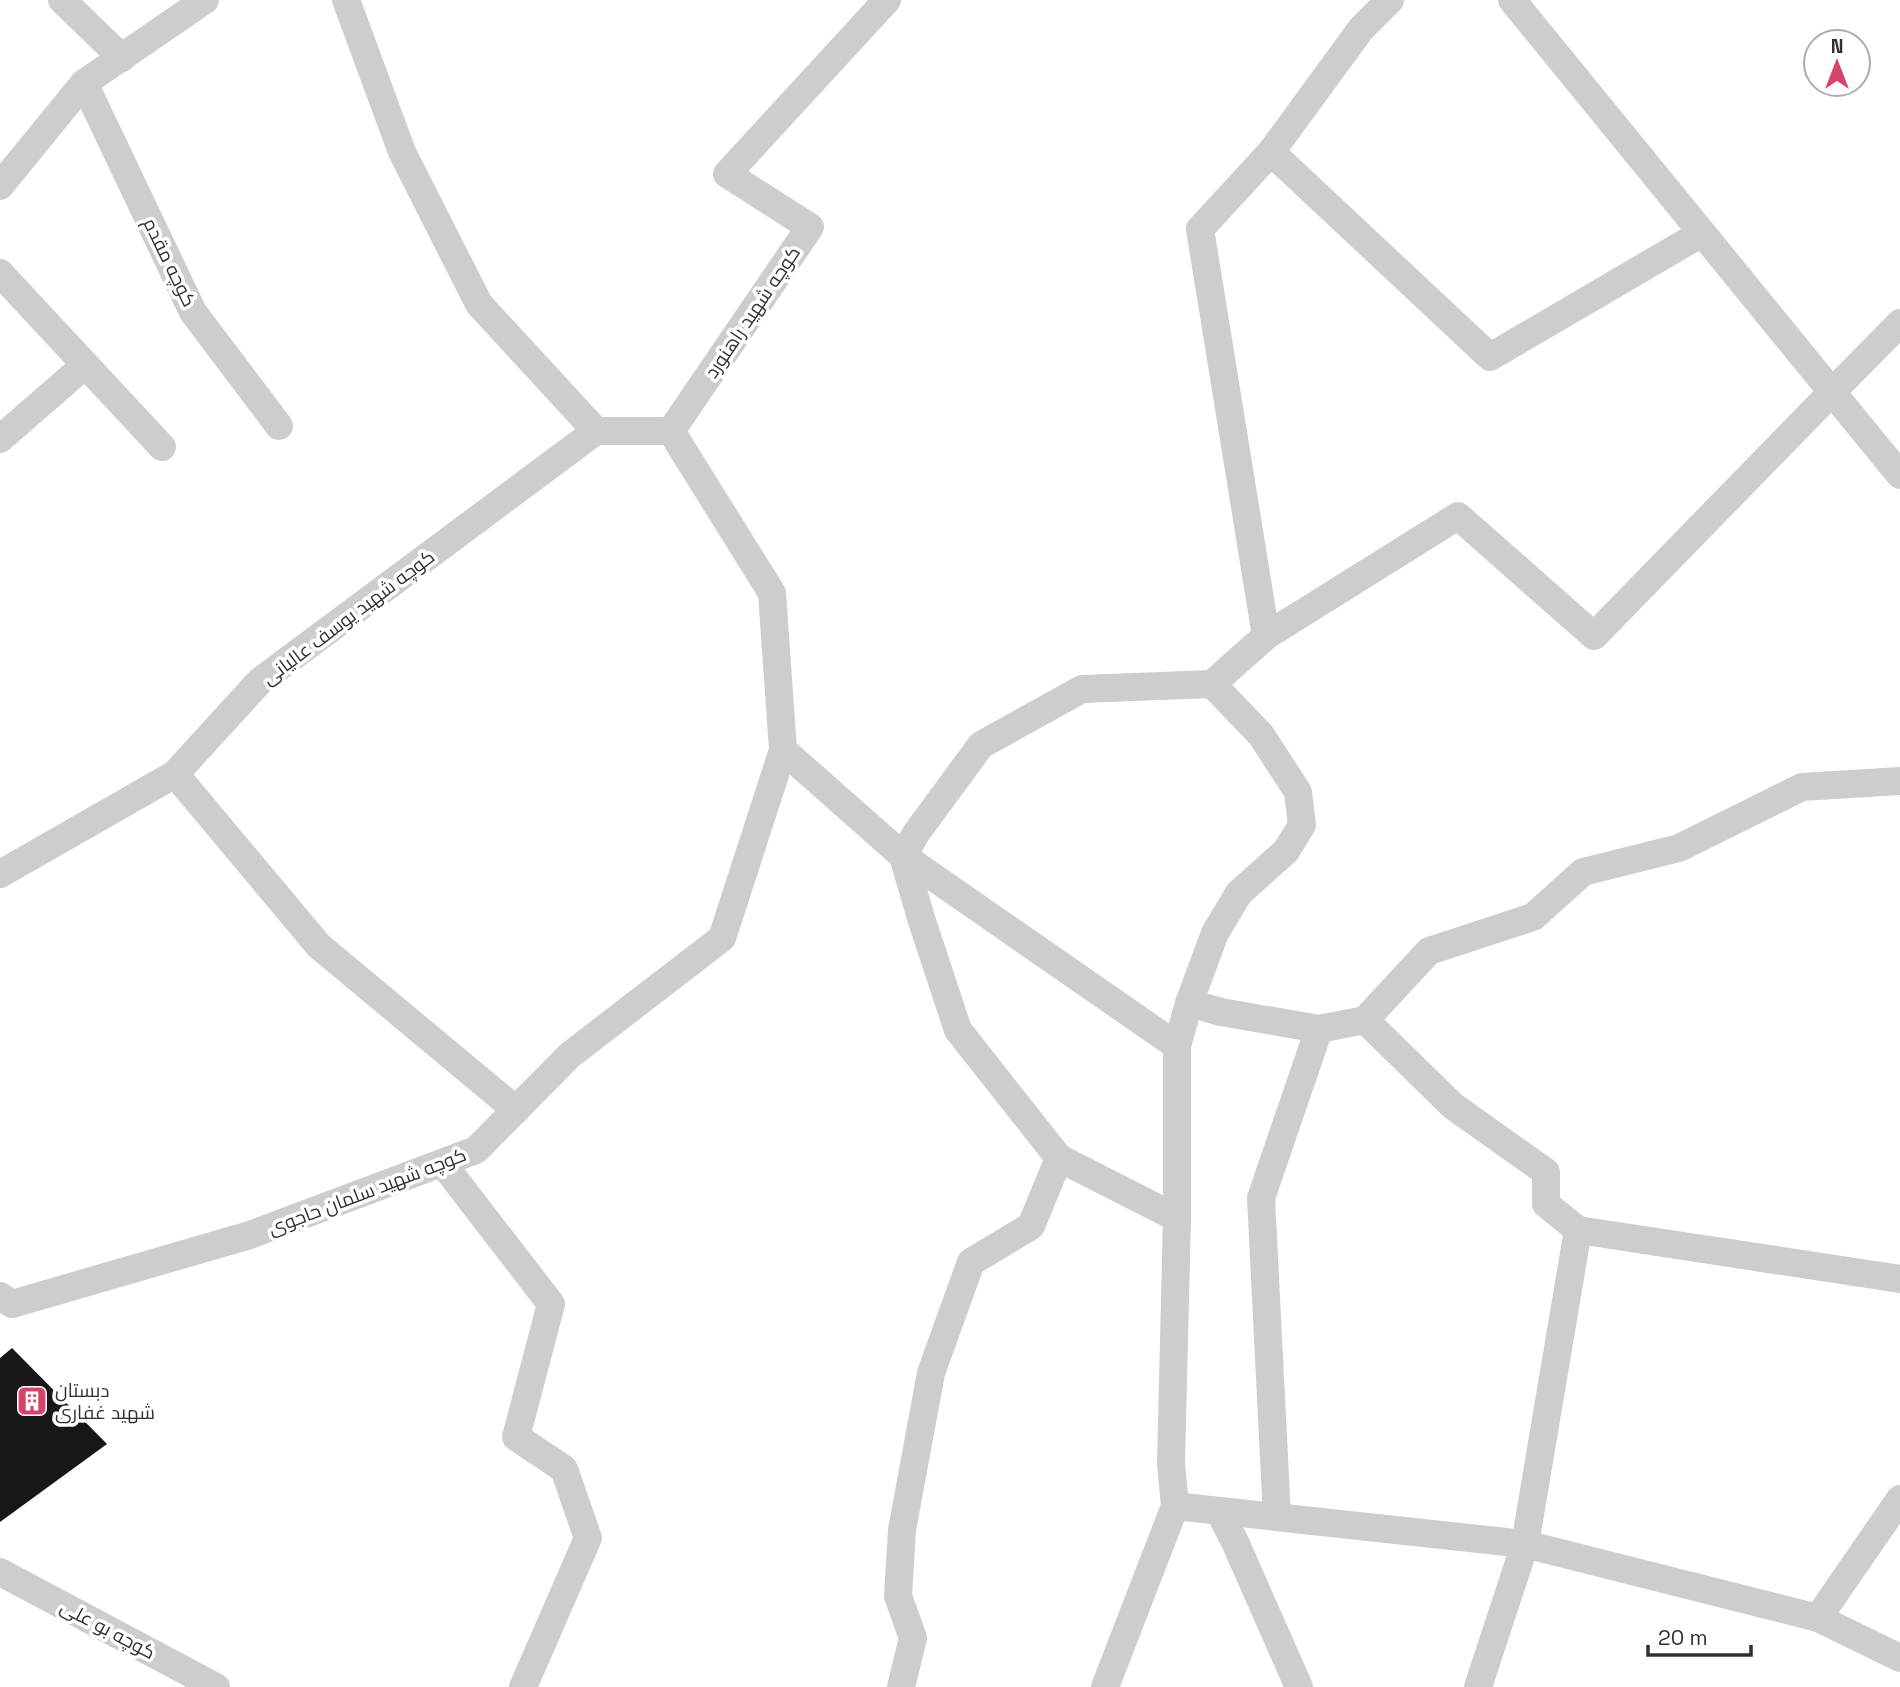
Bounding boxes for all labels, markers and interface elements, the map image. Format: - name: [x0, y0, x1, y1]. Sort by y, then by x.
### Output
- north arrow: [1802, 28, 1872, 98]
- text: N: [1831, 34, 1843, 59]
- street label: کوچه مقدم: [136, 214, 202, 311]
- street label: کوچه شهید راهنورد: [699, 241, 806, 383]
- street label: کوچه شهید یوسف عالیانی: [257, 544, 440, 691]
- street label: کوچه شهید سلمان حاجوی: [264, 1142, 470, 1241]
- place label: دبستان شهید غفاری: [55, 1378, 155, 1425]
- building icon: دبستان شهید غفاری: [15, 1384, 49, 1418]
- street label: کوچه بو علی: [56, 1594, 160, 1665]
- scale bar: [1648, 1614, 1751, 1658]
- text: 20 m: [1658, 1624, 1708, 1651]

